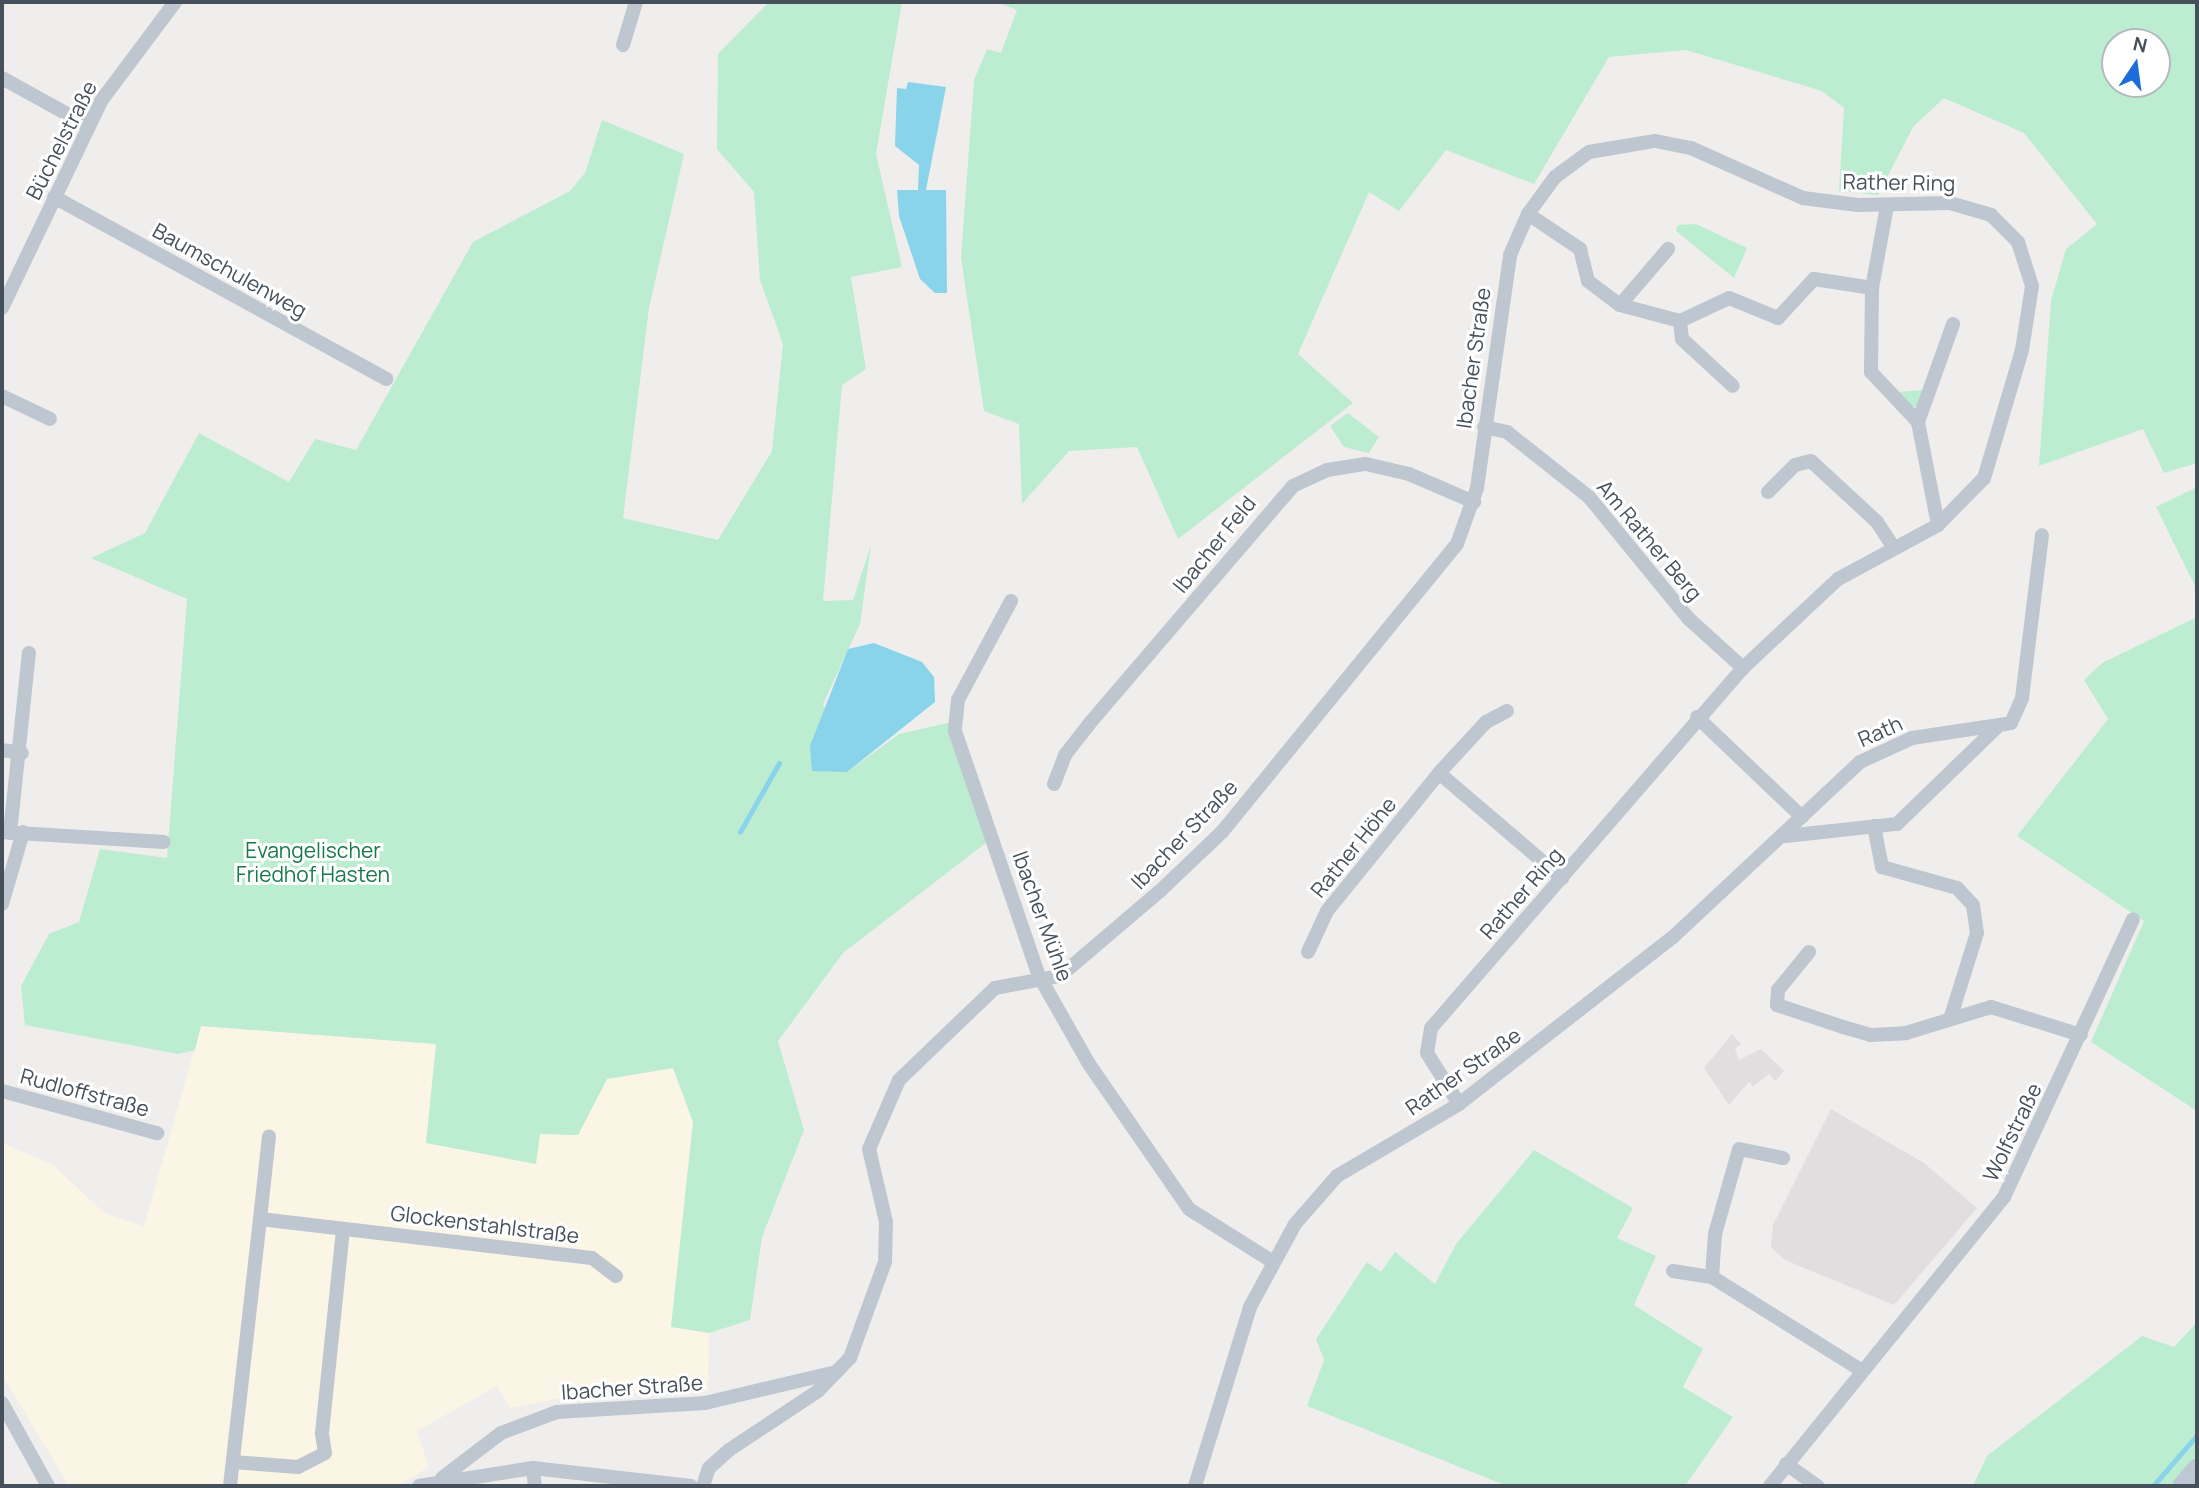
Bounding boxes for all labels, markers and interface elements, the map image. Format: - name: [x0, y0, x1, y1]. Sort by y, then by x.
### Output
- north arrow: [2101, 28, 2171, 98]
- text: N: [2131, 30, 2150, 59]
- street label: Büchelstraße: [20, 76, 102, 204]
- street label: Rather Ring: [1842, 168, 1956, 196]
- street label: Baumschulenweg: [149, 217, 311, 323]
- street label: Ibacher Straße: [1451, 286, 1495, 430]
- street label: Am Rather Berg: [1592, 474, 1708, 606]
- street label: Ibacher Feld: [1167, 491, 1261, 597]
- street label: Rath: [1854, 710, 1906, 752]
- street label: Ibacher Straße: [1126, 774, 1242, 894]
- street label: Rather Höhe: [1305, 792, 1401, 902]
- park label: Evangelischer Friedhof Hasten: [236, 837, 390, 887]
- street label: Rather Ring: [1474, 842, 1568, 944]
- street label: Ibacher Mühle: [1008, 847, 1078, 985]
- street label: Rather Straße: [1401, 1022, 1525, 1120]
- street label: Rudloffstraße: [18, 1063, 152, 1121]
- street label: Wolfstraße: [1977, 1079, 2047, 1185]
- street label: Glockenstahlstraße: [389, 1200, 581, 1248]
- street label: Ibacher Straße: [560, 1369, 704, 1405]

